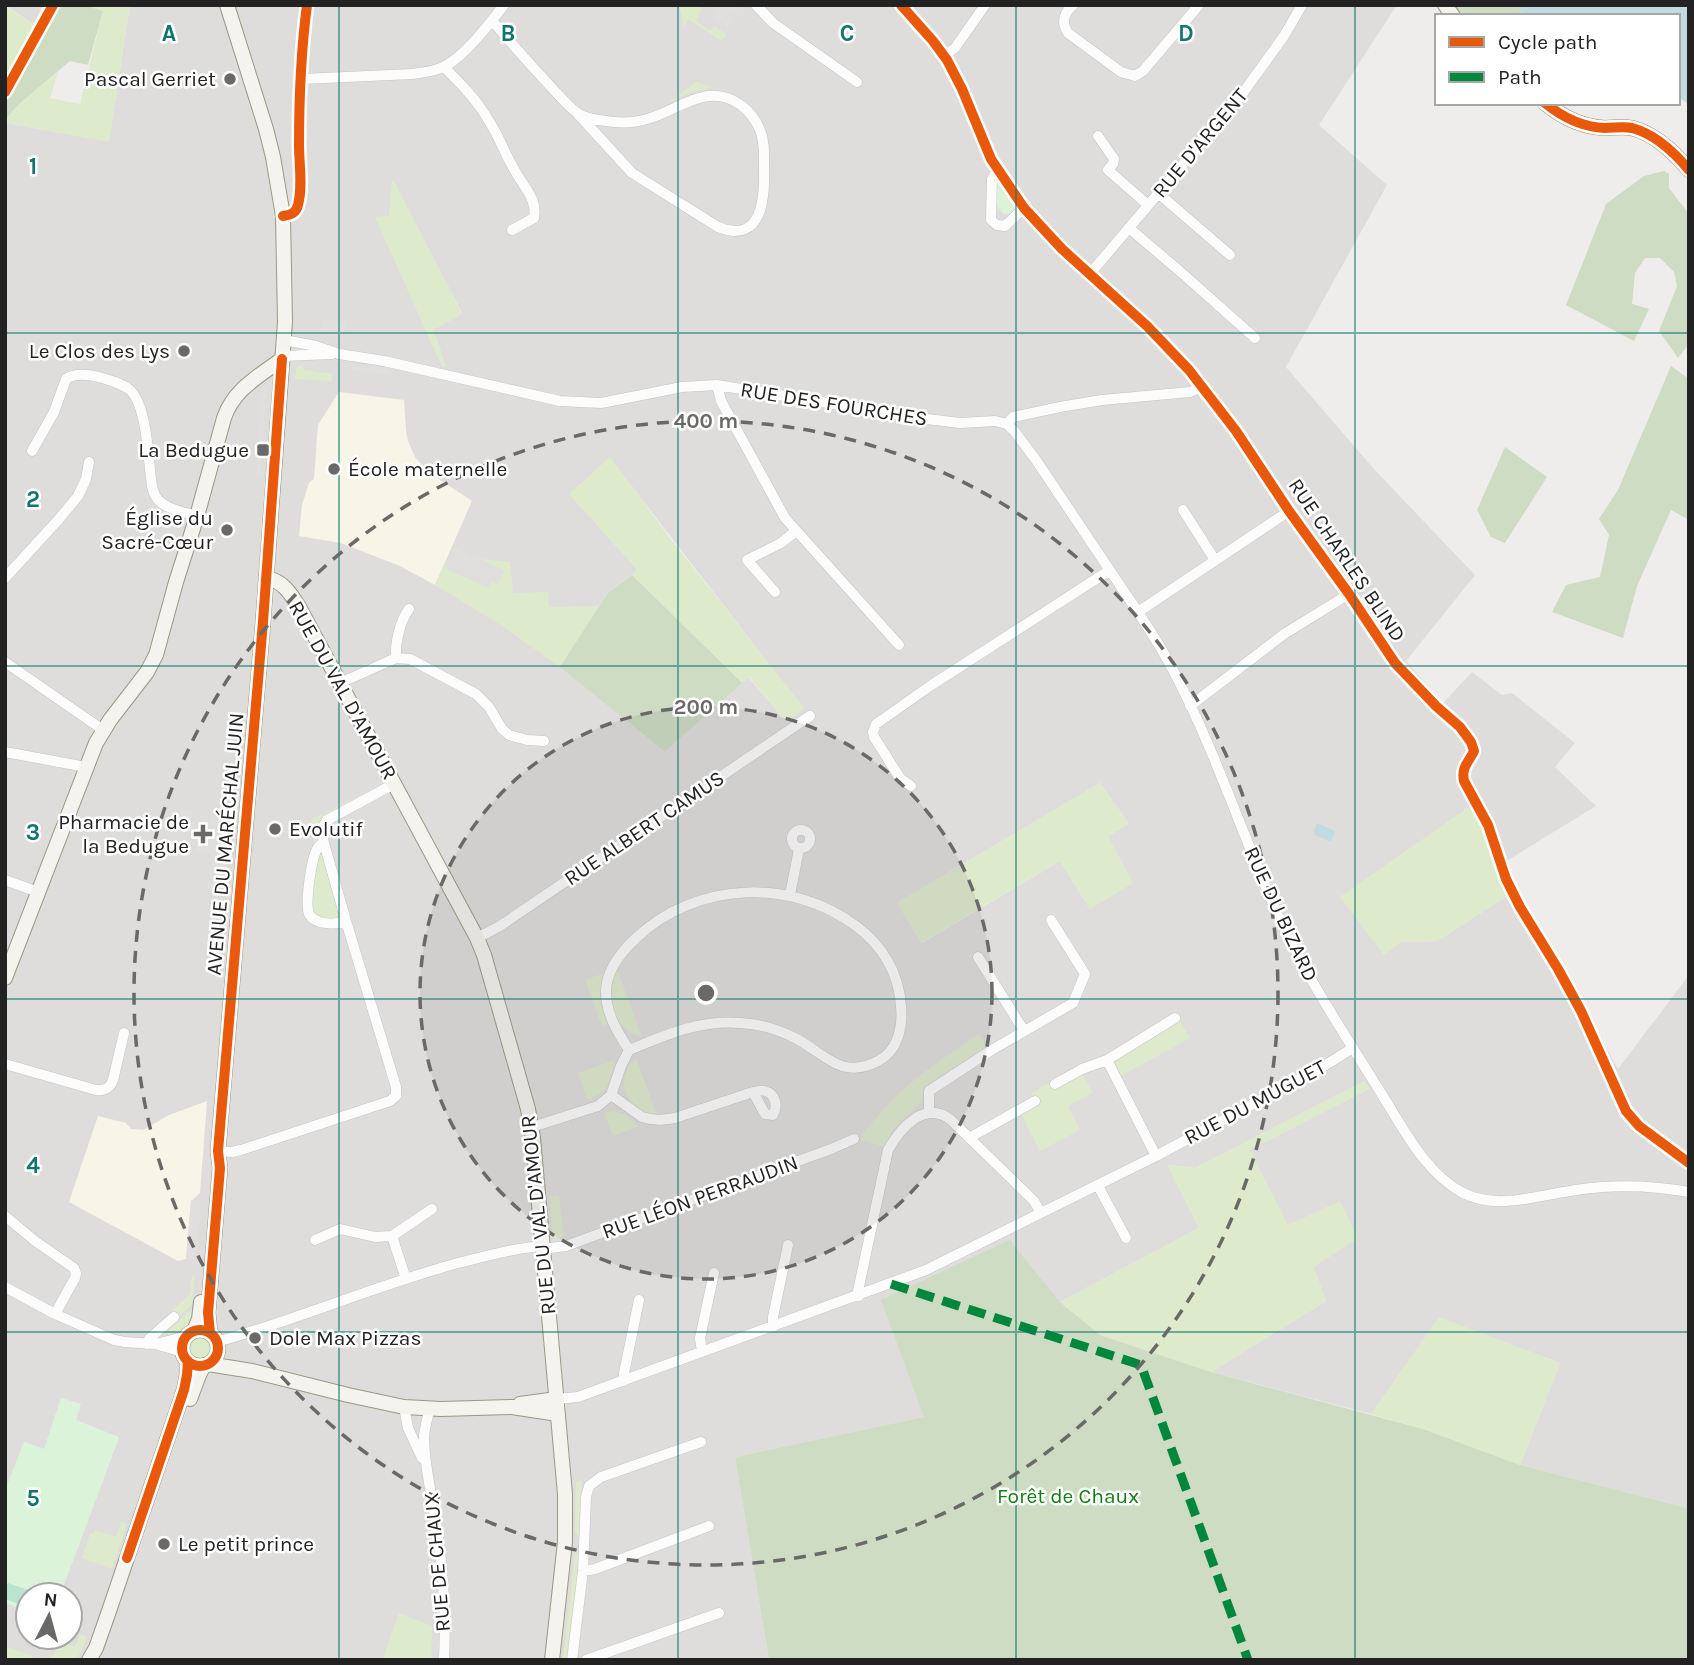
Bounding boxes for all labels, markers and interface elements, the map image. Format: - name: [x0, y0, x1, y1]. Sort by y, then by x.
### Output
- legend: [1435, 14, 1680, 105]
- text: A: [162, 20, 176, 47]
- text: B: [501, 20, 515, 47]
- text: C: [840, 20, 854, 47]
- text: D: [1178, 20, 1194, 47]
- text: Cycle path: [1498, 30, 1598, 54]
- text: Path: [1498, 65, 1542, 89]
- place label: Pascal Gerriet: [84, 67, 216, 91]
- marker: Pascal Gerriet: [222, 71, 238, 87]
- street label: RUE D'ARGENT: [1147, 83, 1253, 202]
- text: 1: [29, 153, 37, 180]
- place label: Le Clos des Lys: [29, 339, 170, 363]
- marker: Le Clos des Lys: [176, 343, 192, 359]
- street label: RUE DES FOURCHES: [739, 377, 929, 431]
- text: 400 m: [674, 409, 738, 433]
- place label: La Bedugue: [138, 438, 249, 462]
- marker: La Bedugue: [255, 442, 271, 458]
- place label: École maternelle: [348, 457, 507, 481]
- marker: École maternelle: [326, 461, 342, 477]
- street label: RUE CHARLES BLIND: [1284, 474, 1410, 646]
- text: 2: [26, 486, 40, 513]
- place label: Église du Sacré-Cœur: [101, 506, 213, 554]
- marker: Église du Sacré-Cœur: [219, 522, 235, 538]
- street label: RUE DU VAL D'AMOUR: [284, 596, 402, 784]
- text: 200 m: [674, 695, 738, 719]
- street label: AVENUE DU MARÉCHAL JUIN: [202, 712, 248, 976]
- street label: RUE ALBERT CAMUS: [560, 766, 728, 890]
- place label: Pharmacie de la Bedugue: [58, 810, 189, 858]
- place label: Evolutif: [289, 817, 364, 841]
- text: 3: [26, 819, 40, 846]
- marker: Evolutif: [267, 821, 283, 837]
- marker: Pharmacie de la Bedugue: [195, 826, 211, 842]
- street label: RUE DU BIZARD: [1239, 843, 1323, 985]
- centre of rings: [694, 981, 718, 1005]
- street label: RUE DU MUGUET: [1180, 1054, 1330, 1149]
- street label: RUE DU VAL D'AMOUR: [516, 1114, 560, 1316]
- street label: RUE LÉON PERRAUDIN: [599, 1150, 801, 1244]
- text: 4: [26, 1152, 40, 1179]
- place label: Dole Max Pizzas: [269, 1326, 421, 1350]
- marker: Dole Max Pizzas: [247, 1330, 263, 1346]
- park label: Forêt de Chaux: [997, 1484, 1139, 1508]
- text: 5: [26, 1485, 40, 1512]
- street label: RUE DE CHAUX: [419, 1491, 455, 1633]
- place label: Le petit prince: [178, 1532, 314, 1556]
- marker: Le petit prince: [156, 1536, 172, 1552]
- north arrow: [14, 1581, 84, 1651]
- text: N: [43, 1588, 59, 1612]

